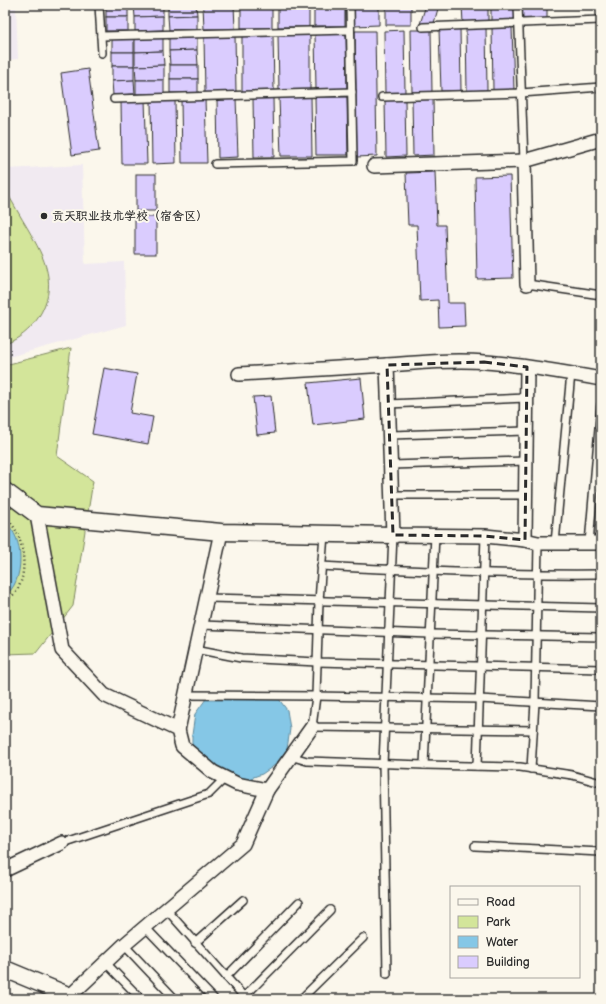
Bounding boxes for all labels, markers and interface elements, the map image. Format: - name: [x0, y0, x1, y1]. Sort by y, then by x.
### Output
- place label: 贡天职业技术学校（宿舍区）: [52, 209, 208, 224]
- marker: 贡天职业技术学校（宿舍区）: [39, 211, 49, 221]
- legend: [450, 886, 580, 978]
- text: Road: [486, 895, 515, 910]
- text: Park: [486, 915, 510, 930]
- text: Water: [486, 935, 518, 950]
- text: Building: [486, 955, 530, 970]

